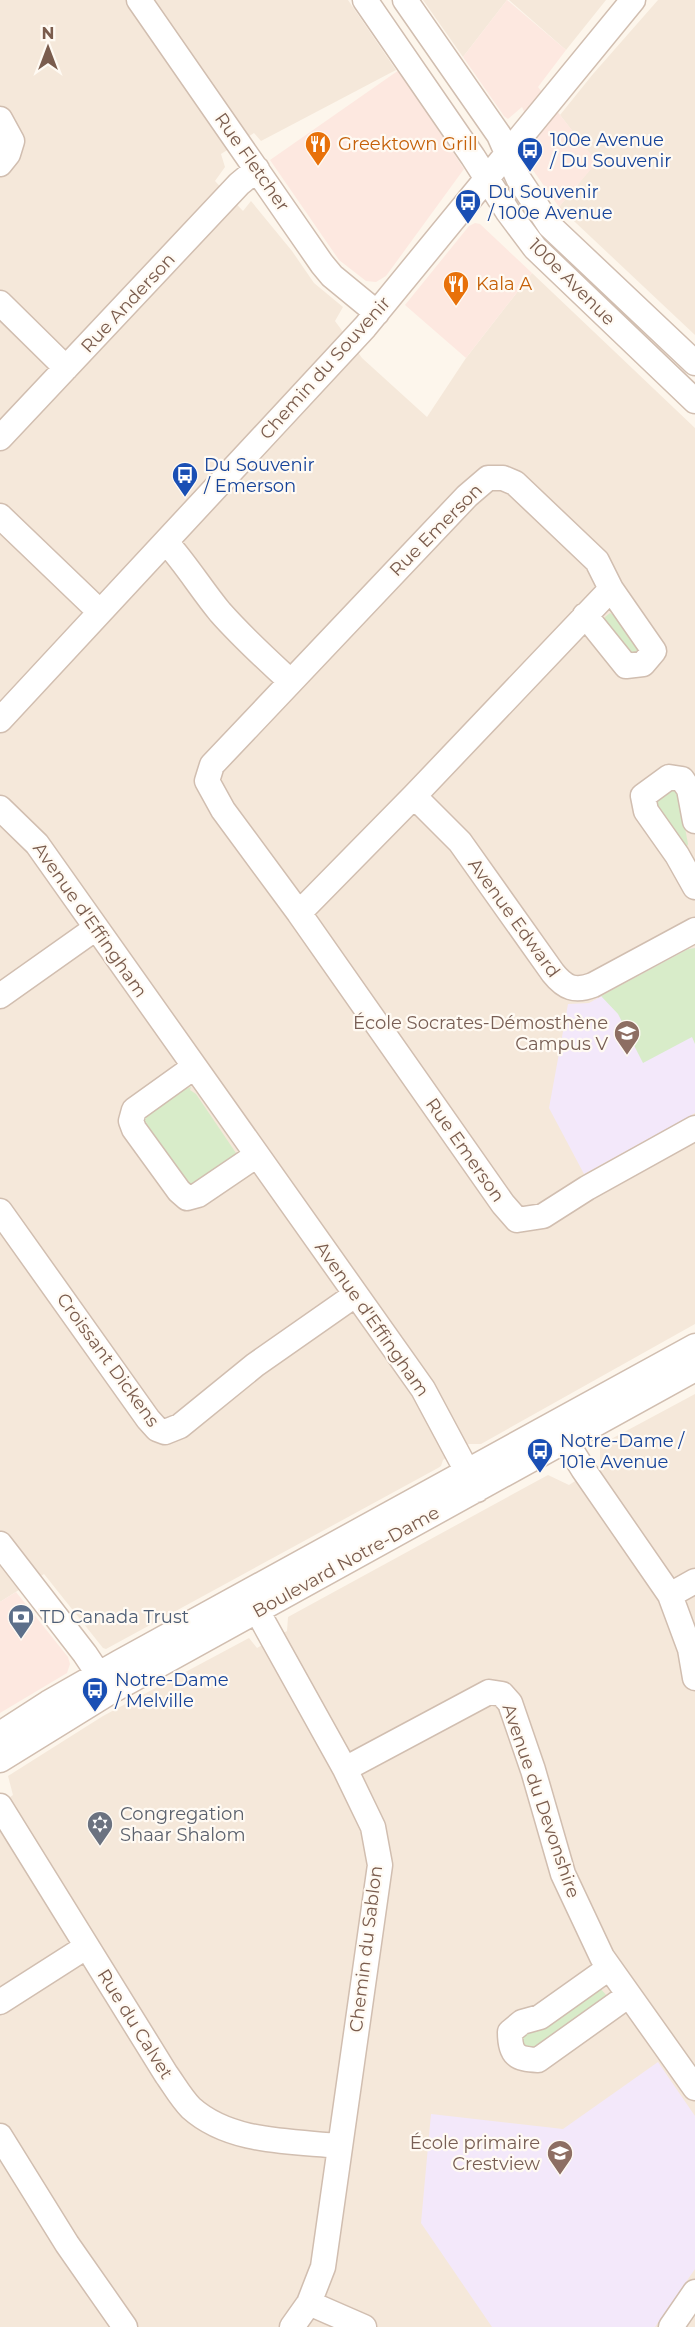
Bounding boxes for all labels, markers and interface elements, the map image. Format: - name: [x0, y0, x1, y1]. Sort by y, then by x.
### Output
- north arrow: [18, 18, 78, 78]
- text: N: [42, 24, 54, 43]
- street label: Rue Fletcher: [210, 109, 294, 215]
- restaurant icon: Greektown Grill: [303, 129, 333, 167]
- place label: 100e Avenue / Du Souvenir: [549, 129, 671, 172]
- place label: Greektown Grill: [338, 133, 478, 155]
- bus stop icon: 100e Avenue / Du Souvenir: [515, 135, 545, 173]
- place label: Du Souvenir / 100e Avenue: [487, 181, 613, 224]
- bus stop icon: Du Souvenir / 100e Avenue: [453, 187, 483, 225]
- street label: 100e Avenue: [524, 234, 620, 330]
- street label: Rue Anderson: [76, 249, 180, 357]
- restaurant icon: Kala A: [441, 269, 471, 307]
- place label: Kala A: [476, 273, 532, 295]
- street label: Chemin du Souvenir: [255, 292, 395, 444]
- place label: Du Souvenir / Emerson: [203, 454, 315, 497]
- bus stop icon: Du Souvenir / Emerson: [170, 460, 200, 498]
- street label: Rue Emerson: [385, 479, 487, 581]
- street label: Avenue d'Effingham: [28, 838, 152, 1002]
- street label: Avenue Edward: [463, 854, 565, 982]
- place label: École Socrates-Démosthène Campus V: [353, 1012, 608, 1055]
- school or university icon: École Socrates-Démosthène Campus V: [612, 1018, 642, 1056]
- street label: Rue Emerson: [421, 1094, 509, 1206]
- street label: Avenue d'Effingham: [310, 1237, 434, 1401]
- street label: Croissant Dickens: [52, 1289, 164, 1431]
- place label: Notre-Dame / 101e Avenue: [560, 1430, 685, 1473]
- bus stop icon: Notre-Dame / 101e Avenue: [525, 1436, 555, 1474]
- street label: Boulevard Notre-Dame: [249, 1501, 443, 1623]
- bank icon: TD Canada Trust: [6, 1602, 36, 1640]
- place label: TD Canada Trust: [40, 1606, 189, 1628]
- place label: Notre-Dame / Melville: [114, 1669, 229, 1712]
- bus stop icon: Notre-Dame / Melville: [80, 1675, 110, 1713]
- street label: Avenue du Devonshire: [497, 1701, 585, 1901]
- place label: Congregation Shaar Shalom: [120, 1803, 246, 1846]
- synagogue icon: Congregation Shaar Shalom: [85, 1809, 115, 1847]
- street label: Chemin du Sablon: [345, 1864, 387, 2034]
- street label: Rue du Calvet: [92, 1965, 178, 2083]
- place label: École primaire Crestview: [410, 2132, 540, 2175]
- school or university icon: École primaire Crestview: [545, 2138, 575, 2176]

